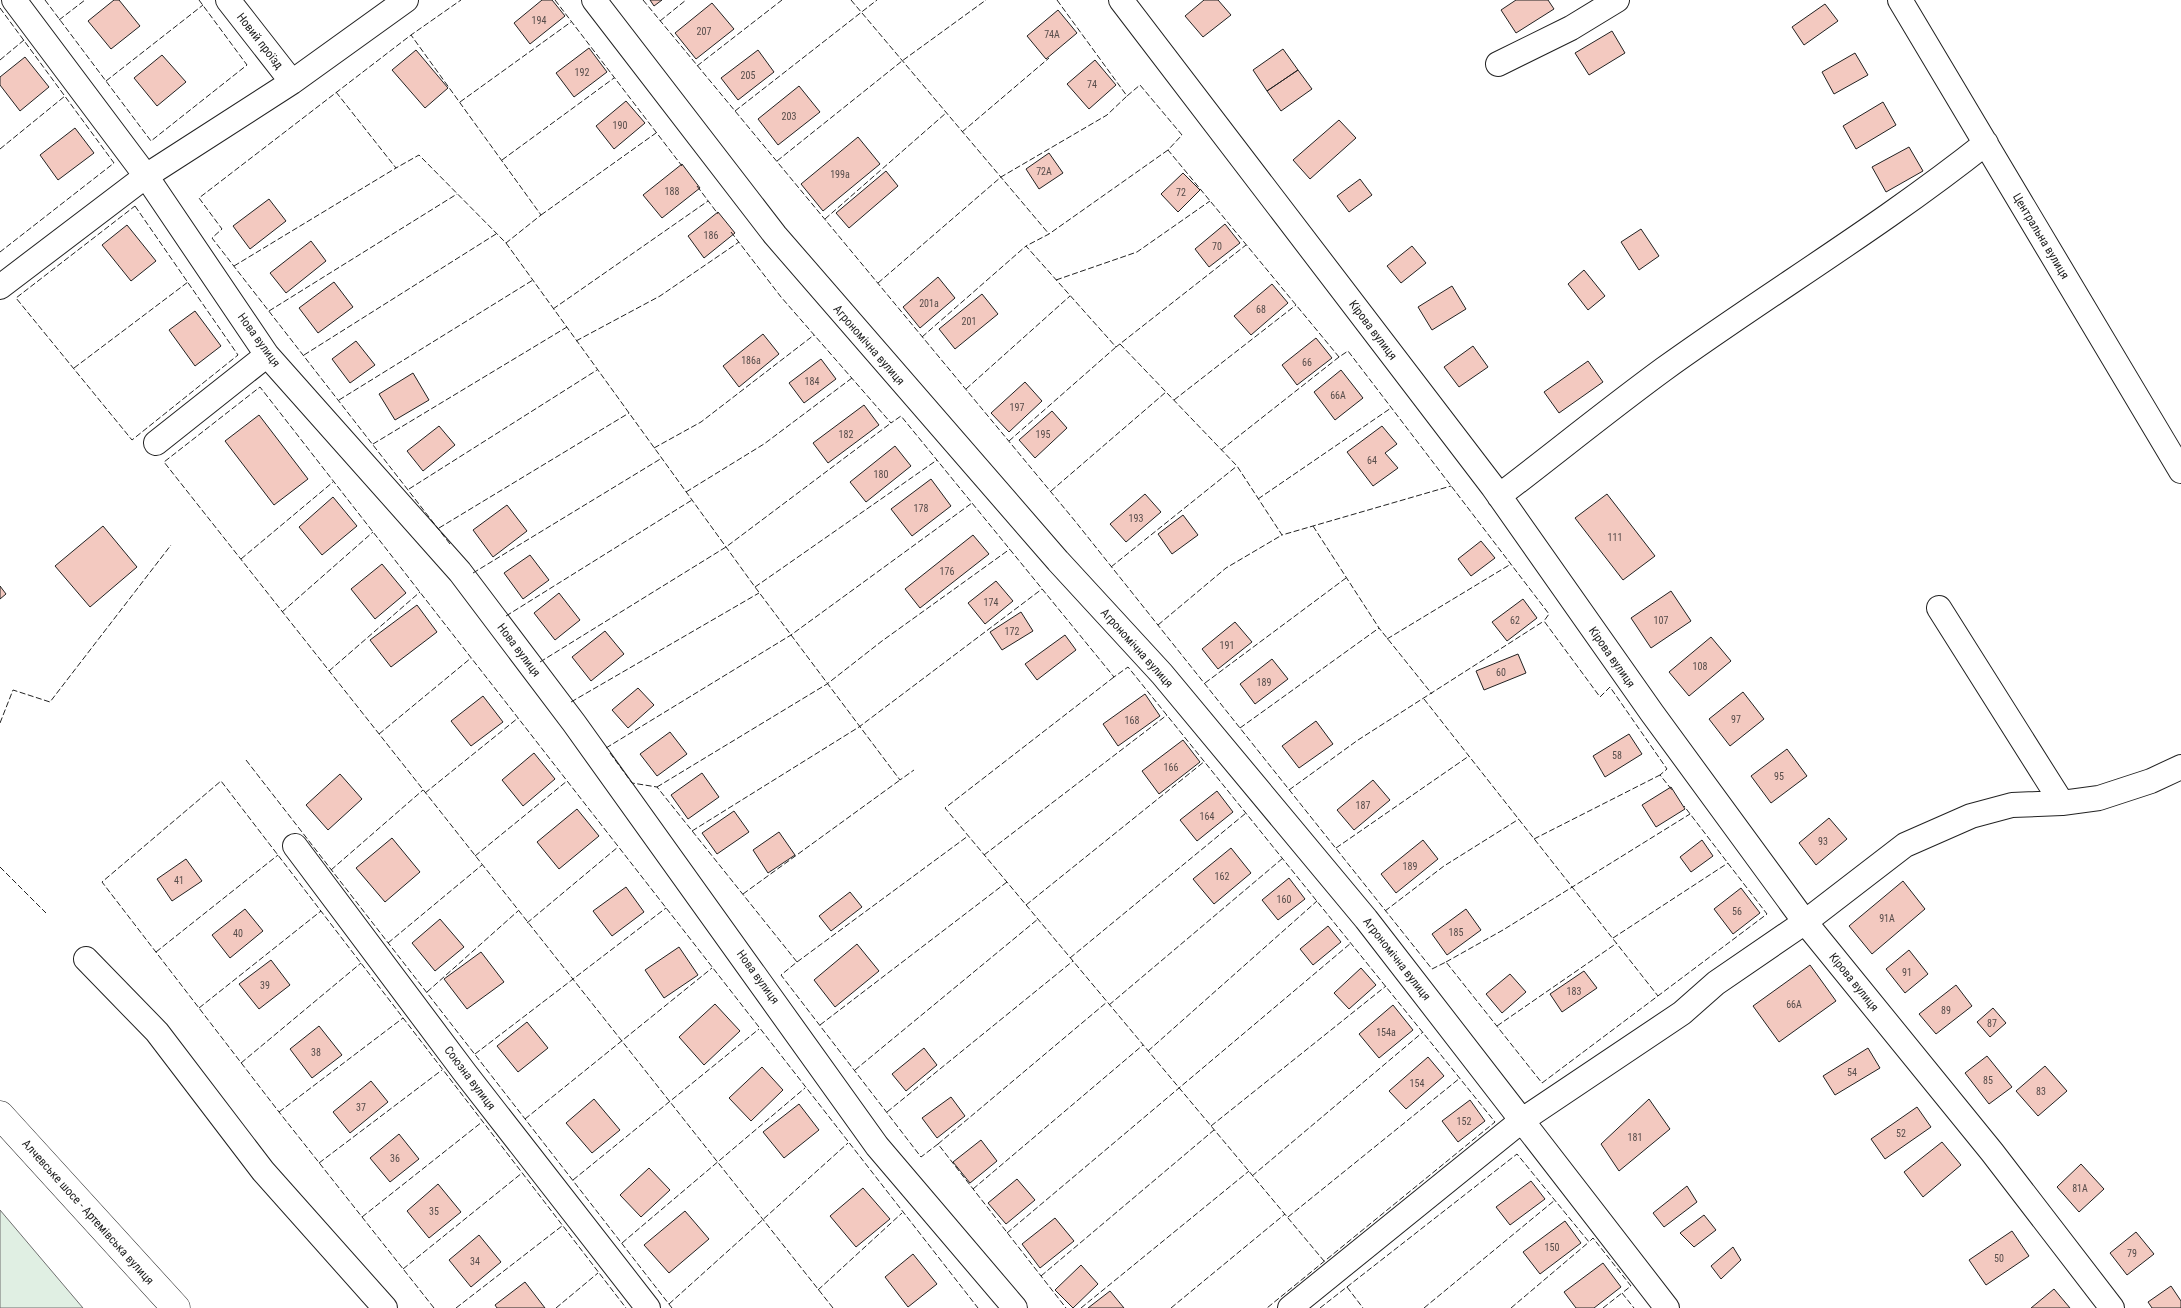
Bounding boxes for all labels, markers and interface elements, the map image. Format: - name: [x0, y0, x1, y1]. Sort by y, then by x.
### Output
- street label: Новий проїзд: [234, 10, 287, 72]
- house number: 194: [532, 15, 546, 26]
- house number: 207: [697, 26, 711, 37]
- house number: 74А: [1044, 29, 1060, 40]
- house number: 192: [575, 67, 589, 78]
- house number: 205: [741, 70, 755, 81]
- house number: 74: [1087, 79, 1097, 90]
- house number: 203: [782, 111, 796, 122]
- house number: 190: [613, 120, 627, 131]
- house number: 72А: [1036, 166, 1052, 177]
- house number: 199а: [830, 169, 850, 180]
- house number: 188: [665, 186, 679, 197]
- house number: 72: [1176, 187, 1186, 198]
- street label: Центральна вулиця: [2010, 190, 2072, 282]
- house number: 186: [704, 230, 718, 241]
- house number: 70: [1212, 241, 1222, 252]
- street label: Кірова вулиця: [1346, 297, 1400, 363]
- house number: 201а: [919, 298, 939, 309]
- street label: Агрономічна вулиця: [830, 302, 908, 388]
- house number: 68: [1256, 304, 1266, 315]
- street label: Нова вулиця: [235, 310, 283, 370]
- house number: 201: [962, 316, 976, 327]
- house number: 186а: [741, 355, 761, 366]
- house number: 66: [1302, 357, 1312, 368]
- house number: 184: [805, 376, 819, 387]
- house number: 66А: [1330, 390, 1346, 401]
- house number: 197: [1010, 402, 1024, 413]
- house number: 182: [839, 429, 853, 440]
- house number: 195: [1036, 429, 1050, 440]
- house number: 64: [1367, 455, 1377, 466]
- house number: 180: [874, 469, 888, 480]
- house number: 178: [914, 503, 928, 514]
- house number: 193: [1129, 513, 1143, 524]
- house number: 111: [1608, 532, 1622, 543]
- house number: 176: [940, 566, 954, 577]
- house number: 174: [984, 597, 998, 608]
- street label: Агрономічна вулиця: [1098, 606, 1176, 690]
- house number: 62: [1510, 615, 1520, 626]
- house number: 107: [1654, 615, 1668, 626]
- street label: Нова вулиця: [494, 621, 544, 679]
- street label: Кірова вулиця: [1586, 624, 1638, 690]
- house number: 172: [1005, 626, 1019, 637]
- house number: 191: [1220, 640, 1234, 651]
- house number: 108: [1693, 661, 1707, 672]
- house number: 60: [1496, 667, 1506, 678]
- house number: 189: [1257, 677, 1271, 688]
- house number: 97: [1731, 714, 1741, 725]
- house number: 168: [1125, 715, 1139, 726]
- house number: 58: [1612, 750, 1622, 761]
- house number: 166: [1164, 762, 1178, 773]
- house number: 95: [1774, 771, 1784, 782]
- house number: 187: [1356, 800, 1370, 811]
- house number: 164: [1200, 811, 1214, 822]
- house number: 93: [1818, 836, 1828, 847]
- house number: 189: [1403, 861, 1417, 872]
- house number: 162: [1215, 871, 1229, 882]
- house number: 41: [174, 875, 184, 886]
- house number: 160: [1277, 894, 1291, 905]
- house number: 56: [1732, 906, 1742, 917]
- house number: 91А: [1879, 913, 1895, 924]
- street label: Агрономічна вулиця: [1360, 915, 1434, 1003]
- house number: 185: [1449, 927, 1463, 938]
- house number: 40: [233, 928, 243, 939]
- street label: Нова вулиця: [734, 947, 782, 1007]
- street label: Кірова вулиця: [1826, 950, 1882, 1014]
- house number: 91: [1902, 967, 1912, 978]
- house number: 39: [260, 980, 270, 991]
- house number: 183: [1567, 986, 1581, 997]
- house number: 66А: [1786, 999, 1802, 1010]
- house number: 89: [1941, 1005, 1951, 1016]
- house number: 87: [1987, 1018, 1997, 1029]
- house number: 154а: [1376, 1027, 1396, 1038]
- street label: Союзна вулиця: [441, 1043, 499, 1113]
- house number: 38: [311, 1047, 321, 1058]
- house number: 54: [1847, 1067, 1857, 1078]
- house number: 85: [1983, 1075, 1993, 1086]
- house number: 154: [1410, 1078, 1424, 1089]
- house number: 83: [2036, 1086, 2046, 1097]
- house number: 37: [356, 1102, 366, 1113]
- house number: 152: [1457, 1116, 1471, 1127]
- house number: 52: [1896, 1128, 1906, 1139]
- house number: 181: [1628, 1132, 1642, 1143]
- street label: Алчевське шосе - Артемівська вулиця: [19, 1137, 157, 1287]
- house number: 36: [390, 1153, 400, 1164]
- house number: 81А: [2072, 1183, 2088, 1194]
- house number: 35: [429, 1206, 439, 1217]
- house number: 150: [1545, 1242, 1559, 1253]
- house number: 79: [2127, 1248, 2137, 1259]
- house number: 50: [1994, 1253, 2004, 1264]
- house number: 34: [470, 1256, 480, 1267]

